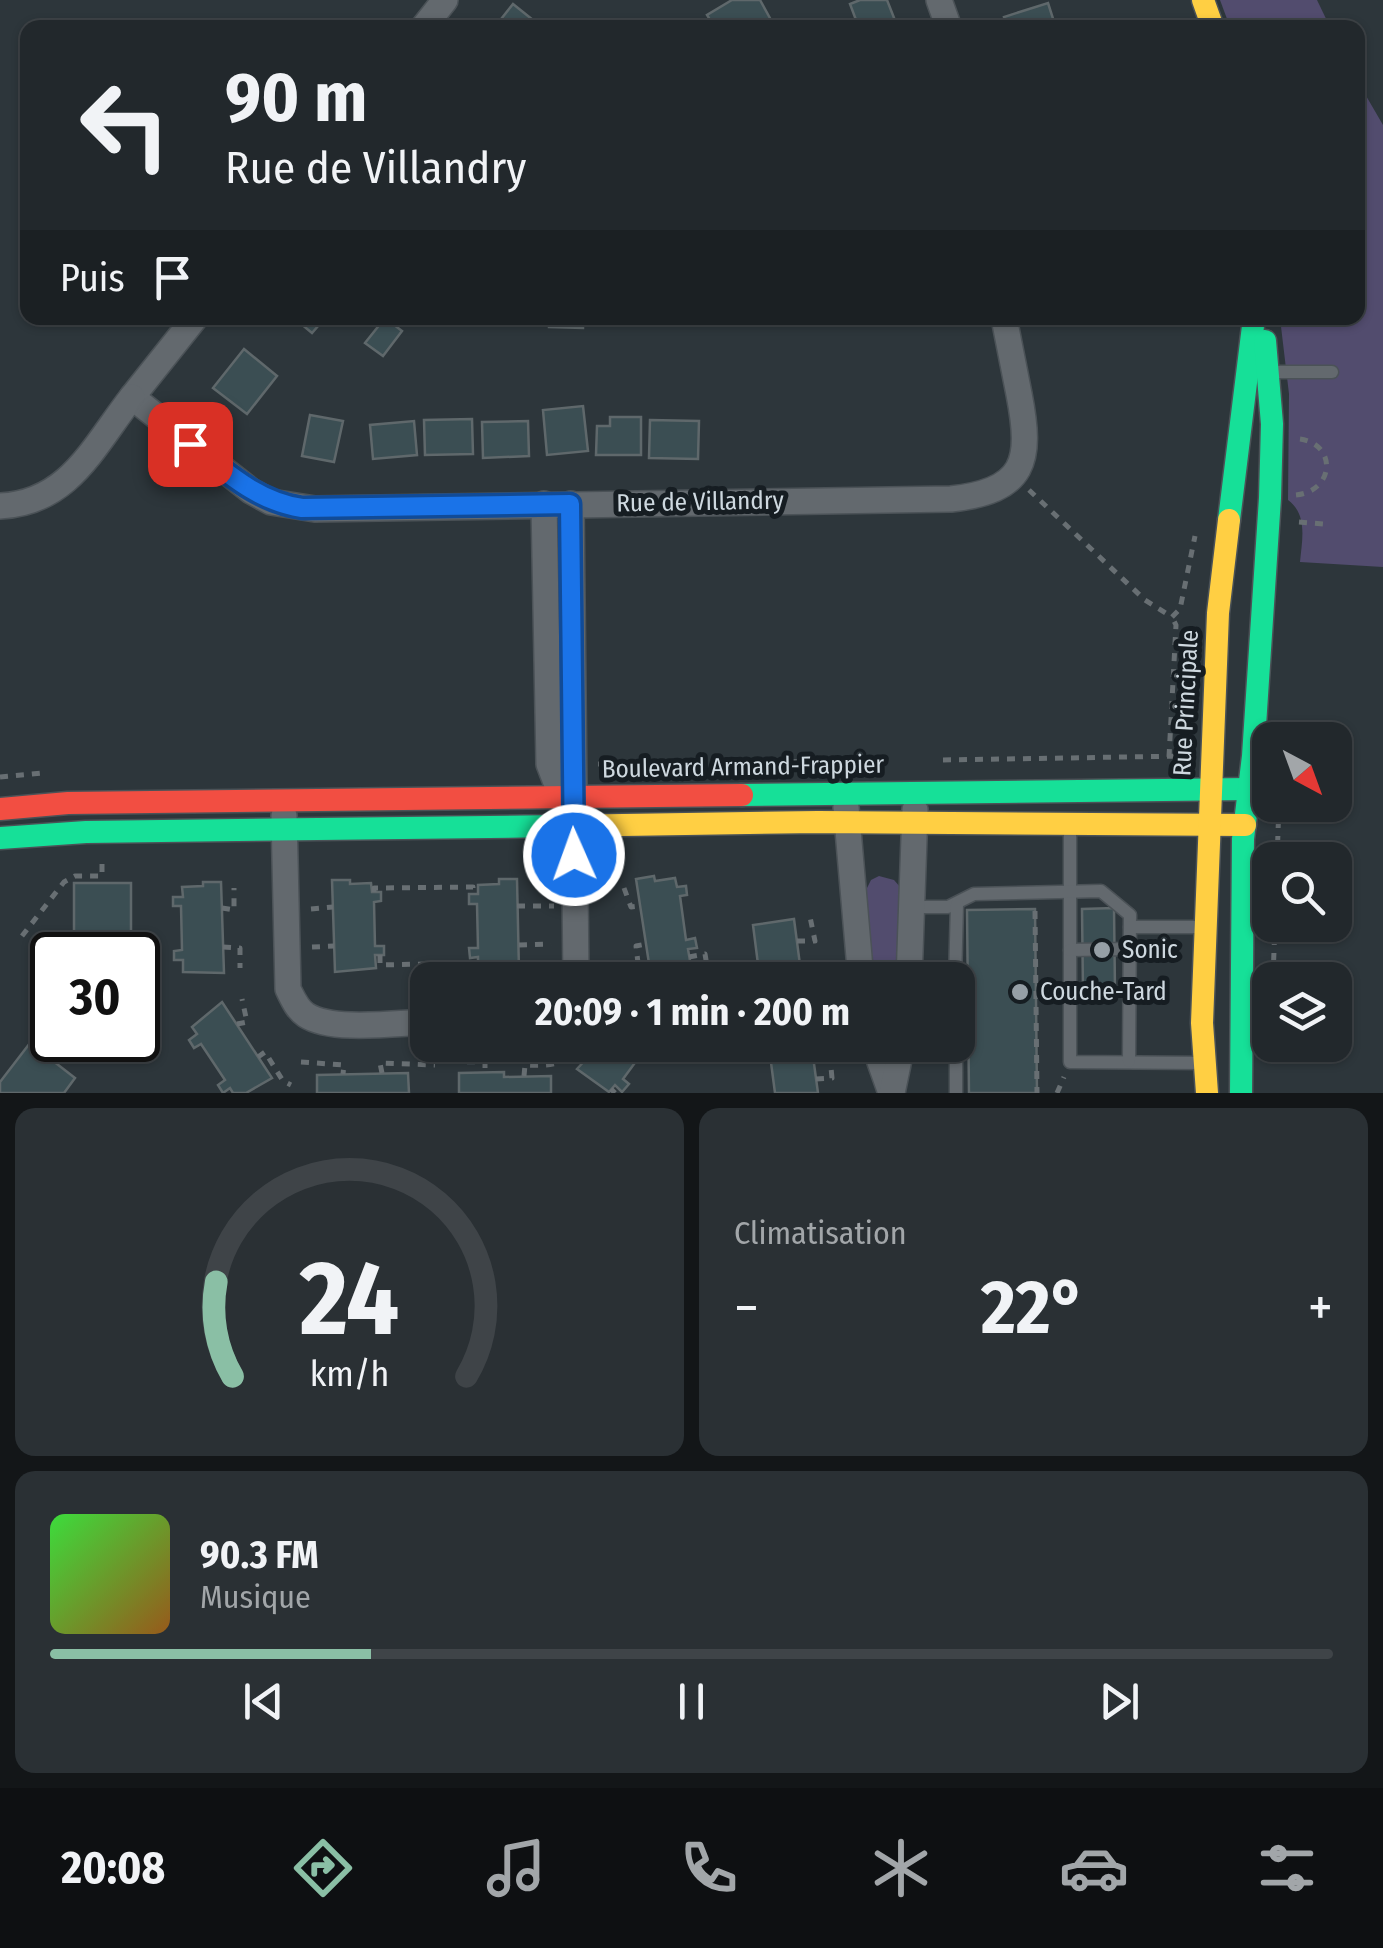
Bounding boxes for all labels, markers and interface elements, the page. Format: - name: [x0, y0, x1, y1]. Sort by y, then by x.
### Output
- text: 90 m: [225, 56, 367, 140]
- icon: left: [60, 60, 190, 190]
- text: Rue de Villandry: [225, 141, 526, 195]
- icon: arrive: [145, 250, 200, 305]
- text: Puis: [60, 255, 125, 301]
- pin: [148, 402, 233, 487]
- icon: arrive: [163, 417, 218, 472]
- street label: Rue de Villandry: [616, 486, 784, 518]
- street label: Rue Principale: [1167, 629, 1205, 777]
- north arrow: [1252, 722, 1352, 822]
- map controls: [1252, 722, 1352, 1062]
- street label: Boulevard Armand-Frappier: [602, 750, 885, 784]
- position arrow: [522, 803, 626, 907]
- button: search: [1252, 842, 1352, 942]
- speed limit sign: 30: [30, 932, 160, 1062]
- place label: Sonic: [1122, 935, 1178, 965]
- marker: Sonic: [1091, 939, 1113, 961]
- button: layers: [1252, 962, 1352, 1062]
- place label: Couche-Tard: [1040, 977, 1167, 1007]
- marker: Couche-Tard: [1009, 981, 1031, 1003]
- text: 20:09 · 1 min · 200 m: [535, 989, 850, 1035]
- text: Climatisation: [734, 1214, 907, 1252]
- text: 24: [299, 1237, 399, 1362]
- text: 22°: [981, 1263, 1086, 1353]
- text: −: [734, 1275, 759, 1341]
- text: +: [1308, 1275, 1333, 1341]
- text: km/h: [310, 1353, 389, 1395]
- text: 90.3 FM: [200, 1532, 319, 1578]
- text: Musique: [200, 1578, 311, 1616]
- icon: previous: [236, 1674, 291, 1729]
- icon: pause: [664, 1674, 719, 1729]
- icon: next: [1092, 1674, 1147, 1729]
- icon: directions: [288, 1833, 358, 1903]
- icon: music: [481, 1833, 551, 1903]
- icon: phone: [674, 1833, 744, 1903]
- icon: climate: [866, 1833, 936, 1903]
- icon: car: [1059, 1833, 1129, 1903]
- icon: filters: [1252, 1833, 1322, 1903]
- text: 20:08: [61, 1841, 165, 1895]

